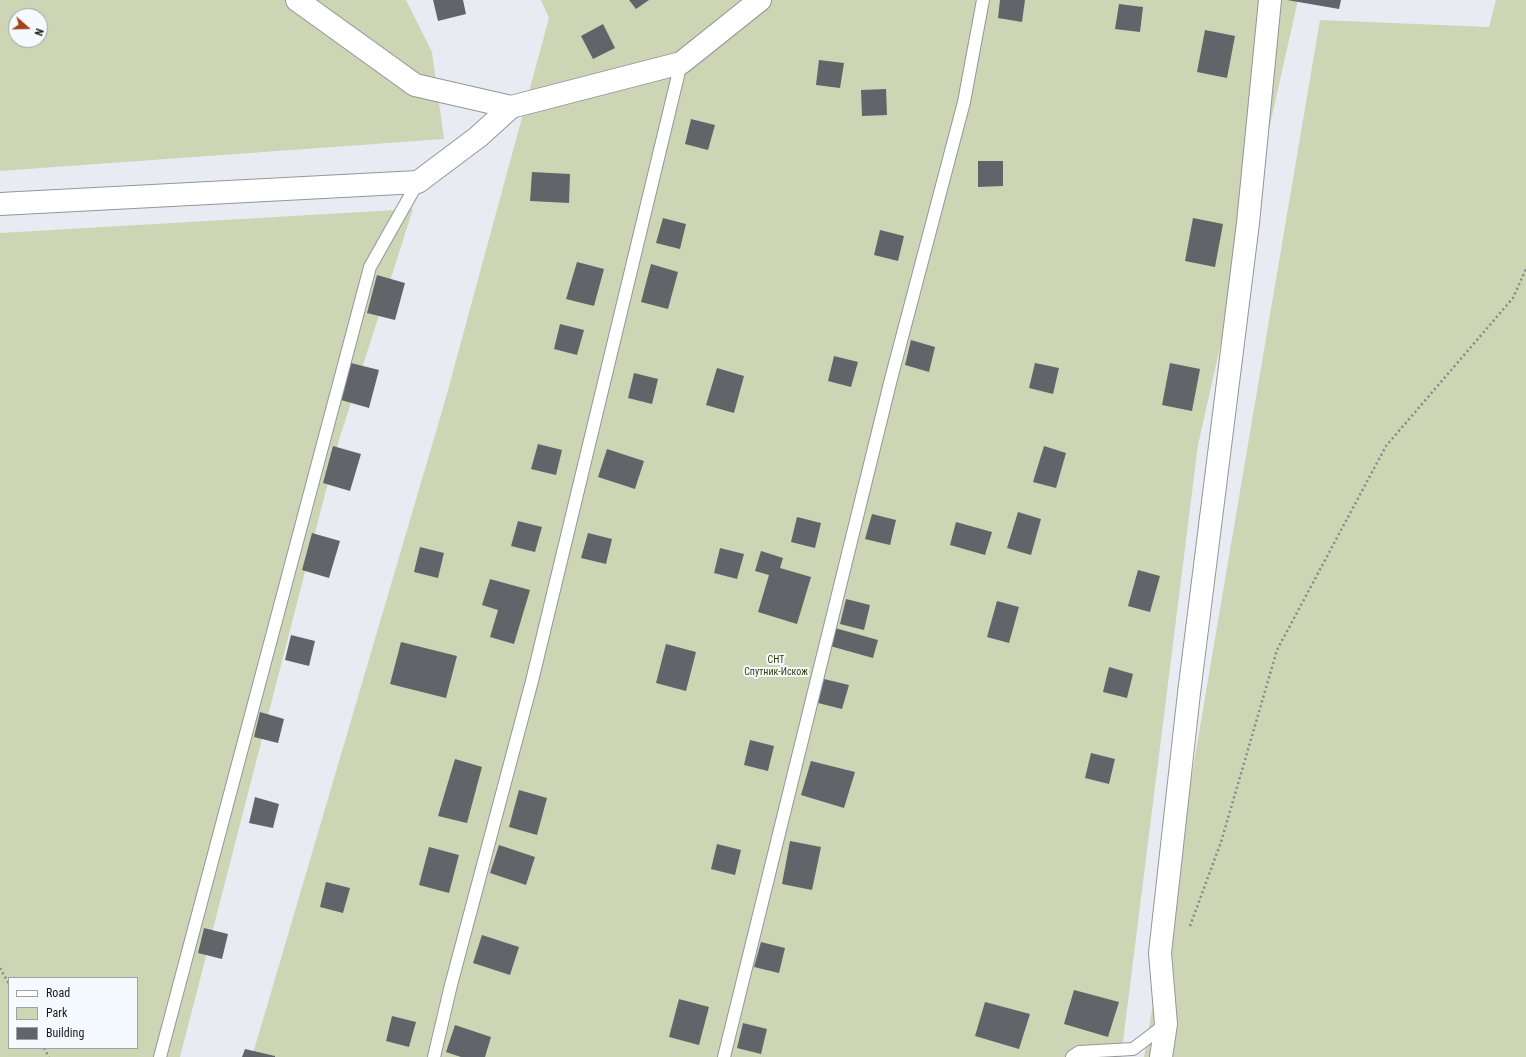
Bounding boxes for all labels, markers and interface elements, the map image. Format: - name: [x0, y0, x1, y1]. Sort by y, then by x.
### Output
- north arrow: [8, 8, 48, 48]
- text: N: [32, 27, 46, 37]
- park label: СНТ Спутник-Искож: [744, 654, 808, 678]
- legend: [8, 977, 138, 1049]
- text: Road: [46, 986, 70, 1000]
- text: Park: [46, 1006, 67, 1020]
- text: Building: [46, 1026, 84, 1040]

